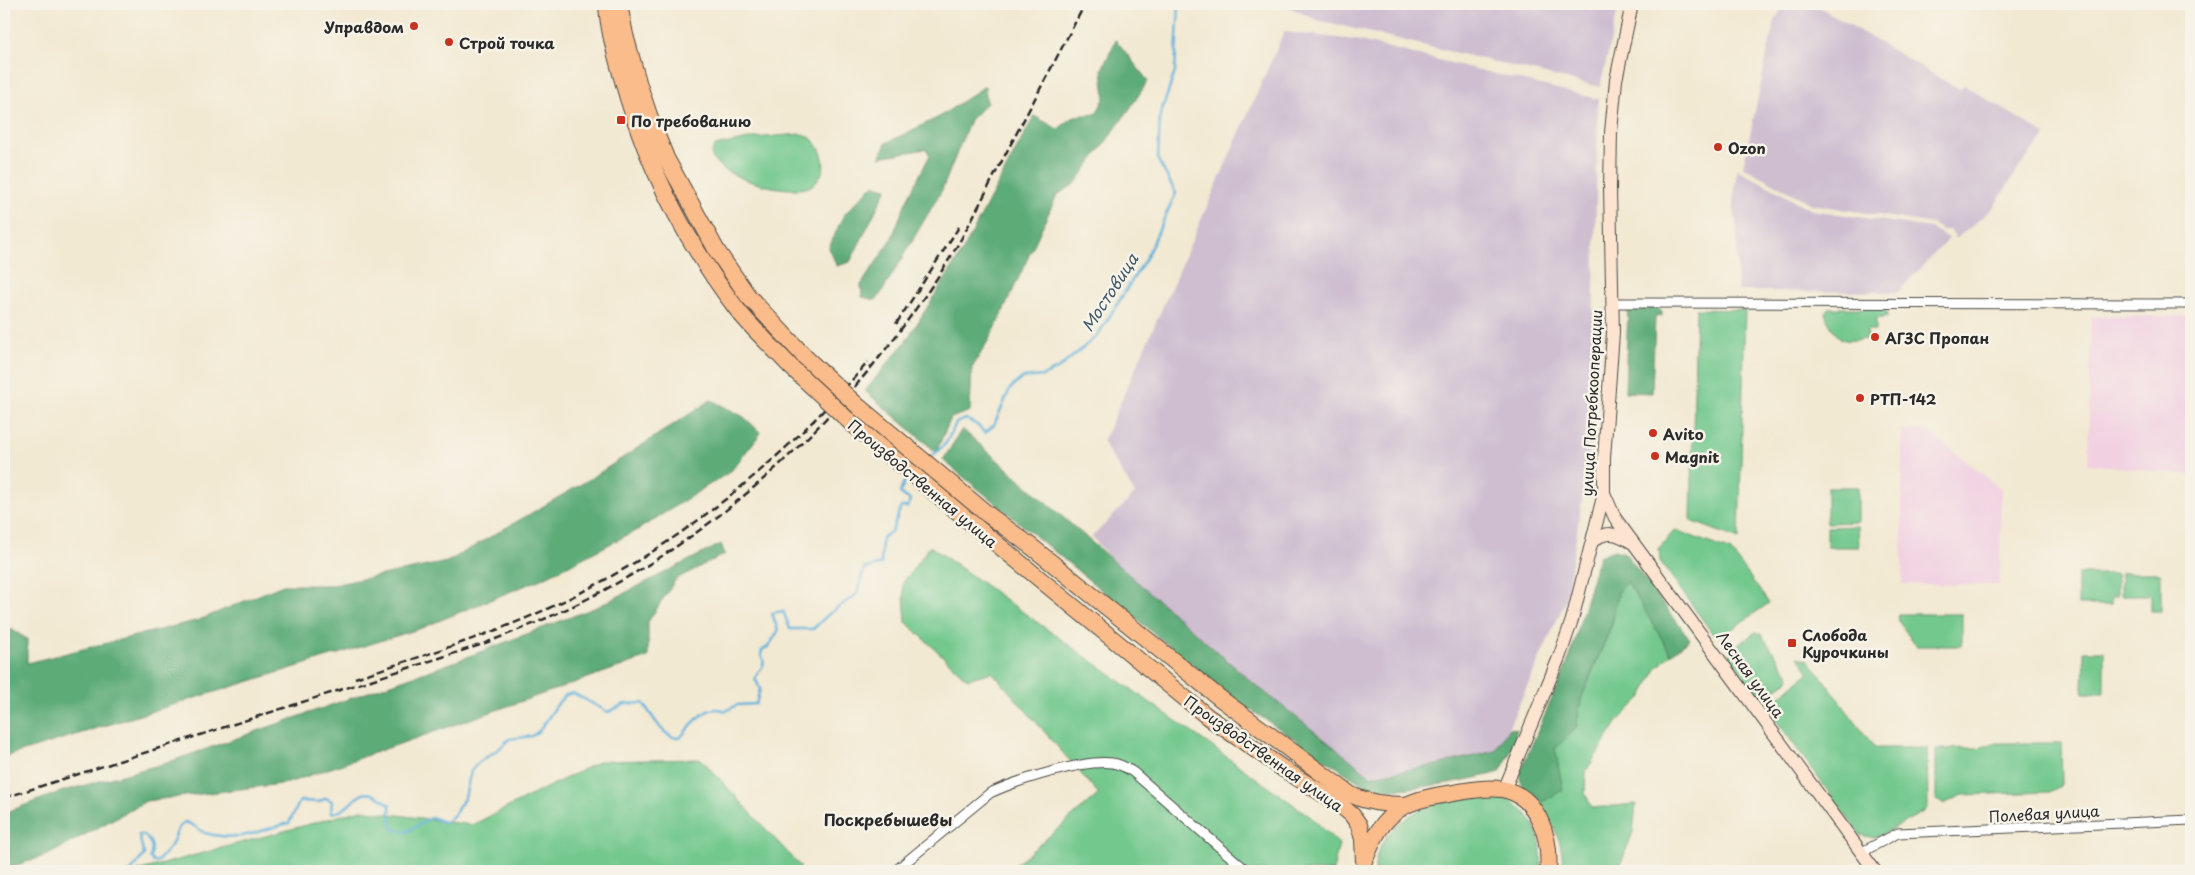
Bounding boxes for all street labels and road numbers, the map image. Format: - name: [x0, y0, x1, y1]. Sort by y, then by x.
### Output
- street label: улица Потребкооперации: [1575, 309, 1607, 497]
- street label: Производственная улица: [843, 413, 1003, 553]
- street label: Лесная улица: [1712, 626, 1791, 722]
- street label: Производственная улица: [1180, 689, 1348, 817]
- street label: Полевая улица: [1988, 799, 2101, 827]

